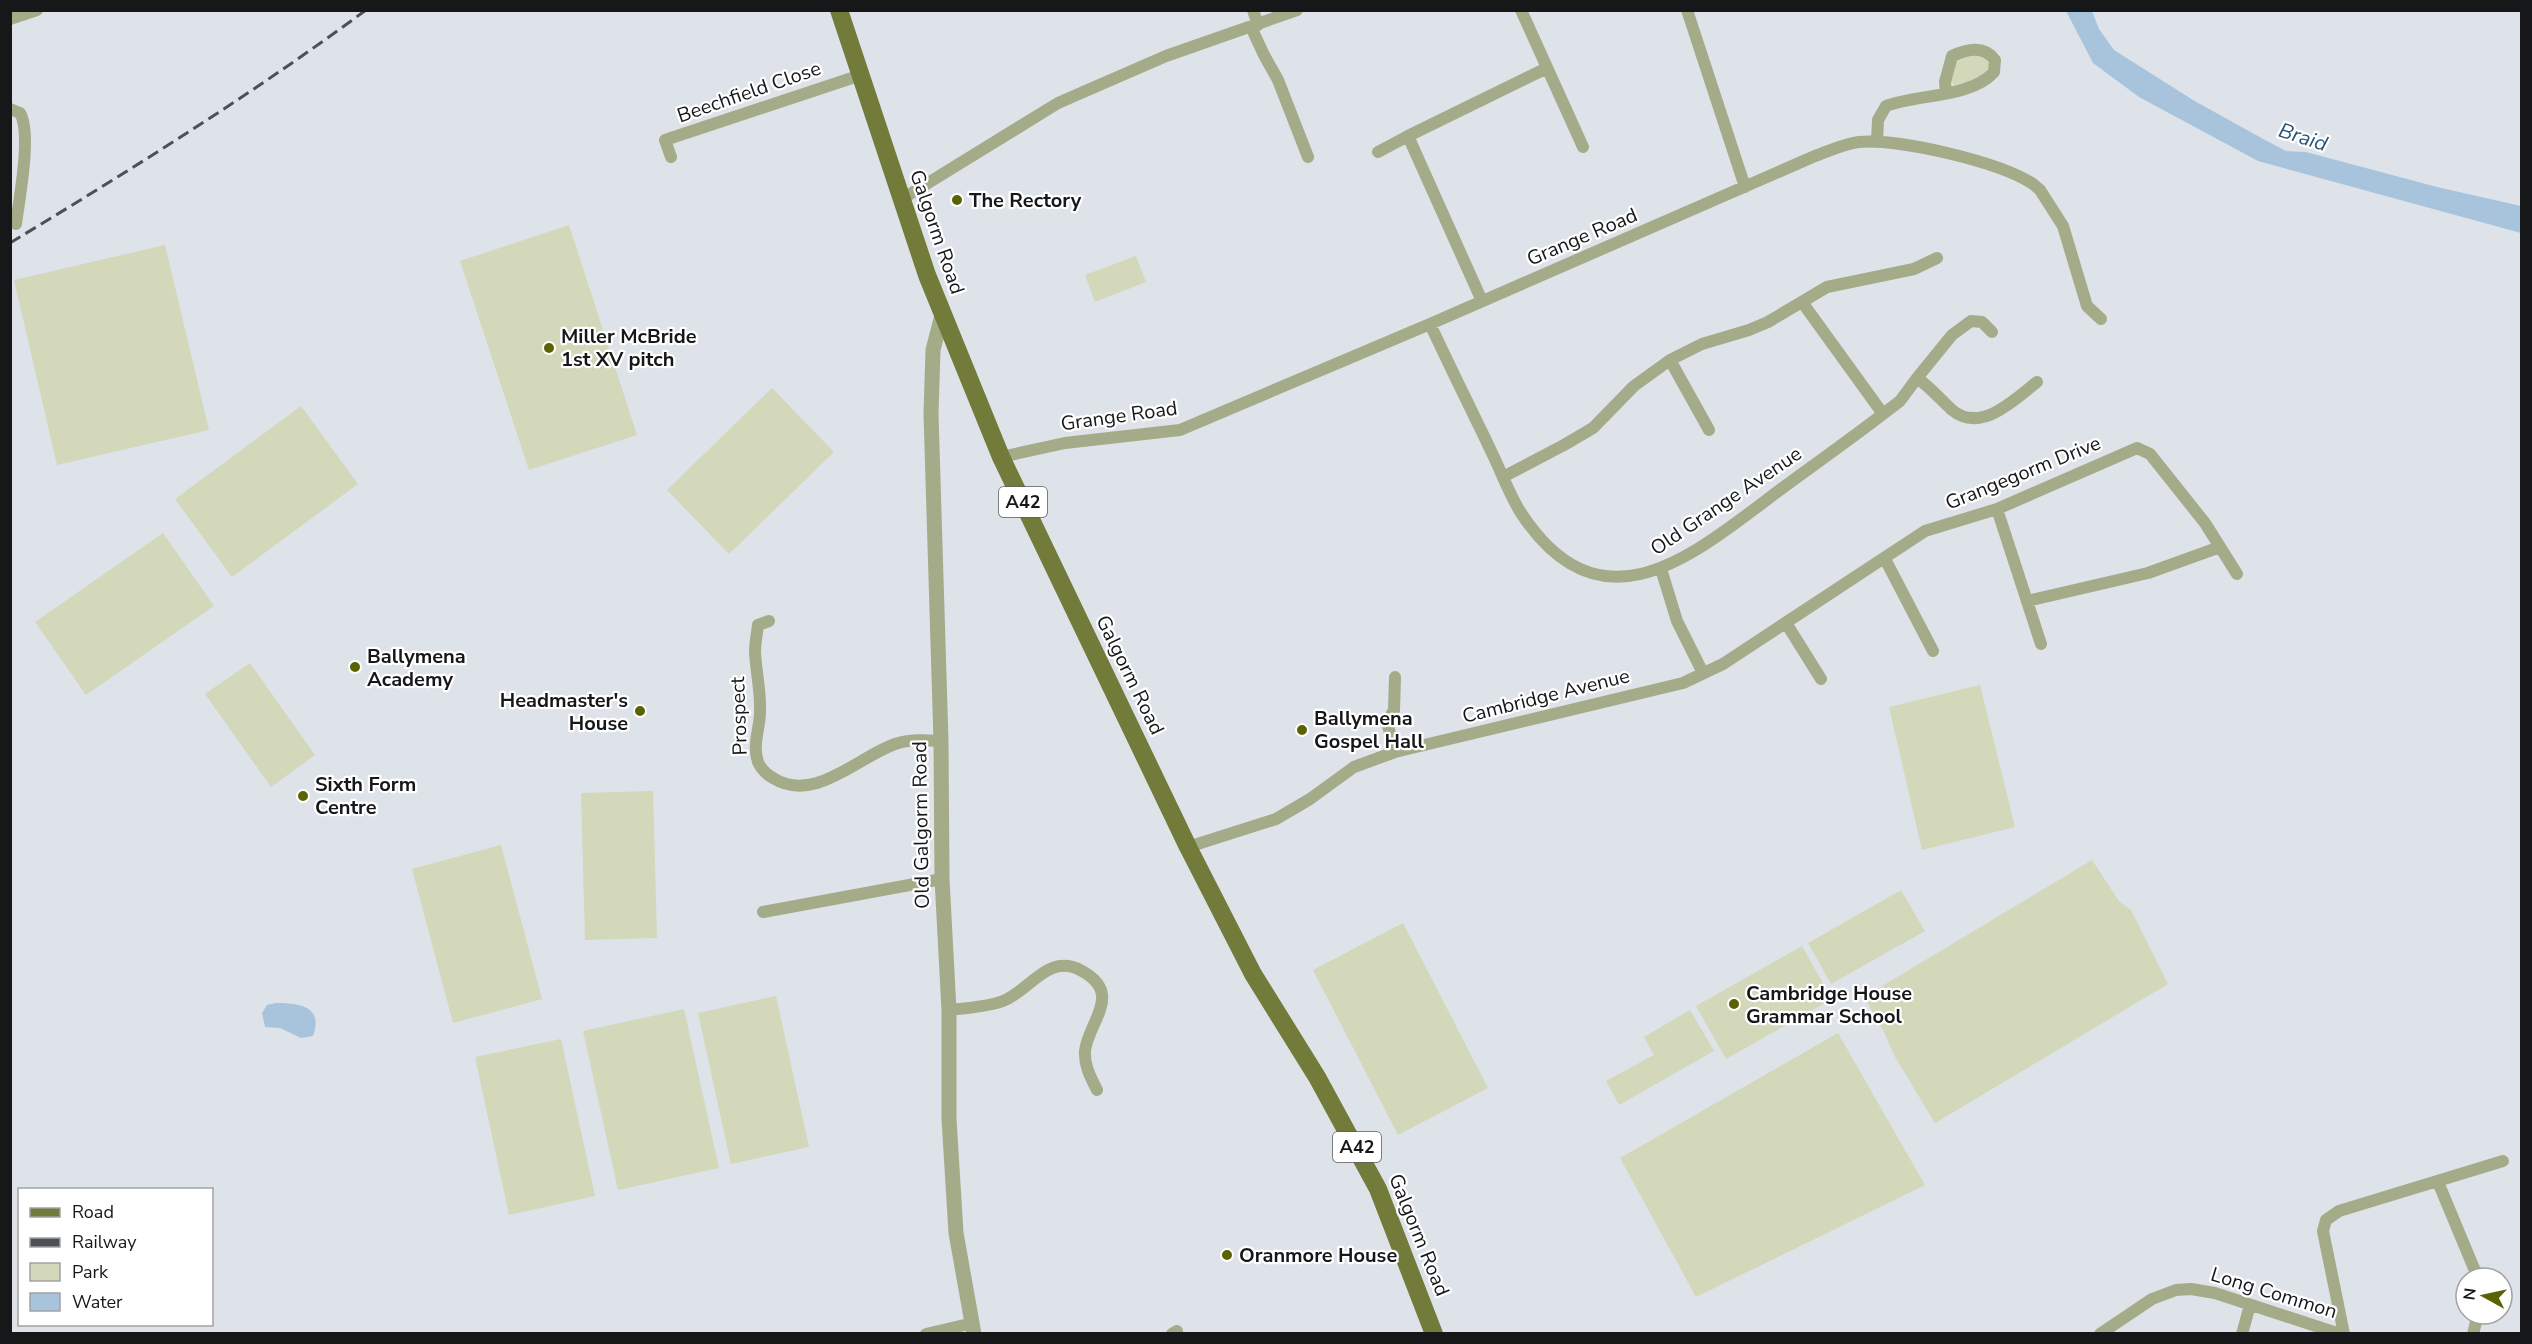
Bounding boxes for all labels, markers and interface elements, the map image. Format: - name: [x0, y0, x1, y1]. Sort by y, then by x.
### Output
- street label: Beechfield Close: [673, 55, 825, 129]
- water label: Braid: [2275, 116, 2332, 158]
- street label: Galgorm Road: [903, 166, 971, 298]
- place label: The Rectory: [969, 187, 1082, 214]
- marker: The Rectory: [950, 193, 964, 207]
- street label: Grange Road: [1523, 202, 1641, 272]
- place label: Miller McBride 1st XV pitch: [561, 323, 697, 373]
- marker: Miller McBride 1st XV pitch: [542, 341, 556, 355]
- street label: Grange Road: [1059, 394, 1179, 438]
- street label: Grangegorm Drive: [1941, 429, 2105, 517]
- street label: Old Grange Avenue: [1645, 440, 1807, 562]
- road number: A42: [999, 487, 1047, 517]
- street label: Galgorm Road: [1089, 611, 1171, 739]
- place label: Ballymena Academy: [367, 643, 466, 693]
- marker: Ballymena Academy: [348, 660, 362, 674]
- street label: Cambridge Avenue: [1460, 662, 1632, 730]
- street label: Prospect: [724, 675, 754, 756]
- place label: Headmaster's House: [500, 687, 628, 737]
- marker: Headmaster's House: [633, 704, 647, 718]
- place label: Ballymena Gospel Hall: [1314, 705, 1424, 755]
- marker: Ballymena Gospel Hall: [1295, 723, 1309, 737]
- street label: Old Galgorm Road: [906, 741, 936, 909]
- place label: Sixth Form Centre: [315, 771, 416, 821]
- marker: Sixth Form Centre: [296, 789, 310, 803]
- place label: Cambridge House Grammar School: [1746, 980, 1912, 1030]
- marker: Cambridge House Grammar School: [1727, 997, 1741, 1011]
- road number: A42: [1333, 1132, 1381, 1162]
- street label: Galgorm Road: [1382, 1170, 1456, 1300]
- legend: [18, 1188, 213, 1326]
- text: Road: [72, 1200, 114, 1224]
- text: Railway: [72, 1230, 137, 1254]
- place label: Oranmore House: [1239, 1242, 1397, 1269]
- marker: Oranmore House: [1220, 1248, 1234, 1262]
- text: Park: [72, 1260, 109, 1284]
- street label: Long Common: [2208, 1261, 2340, 1325]
- north arrow: [2454, 1266, 2514, 1326]
- text: N: [2458, 1287, 2482, 1302]
- text: Water: [72, 1290, 123, 1314]

